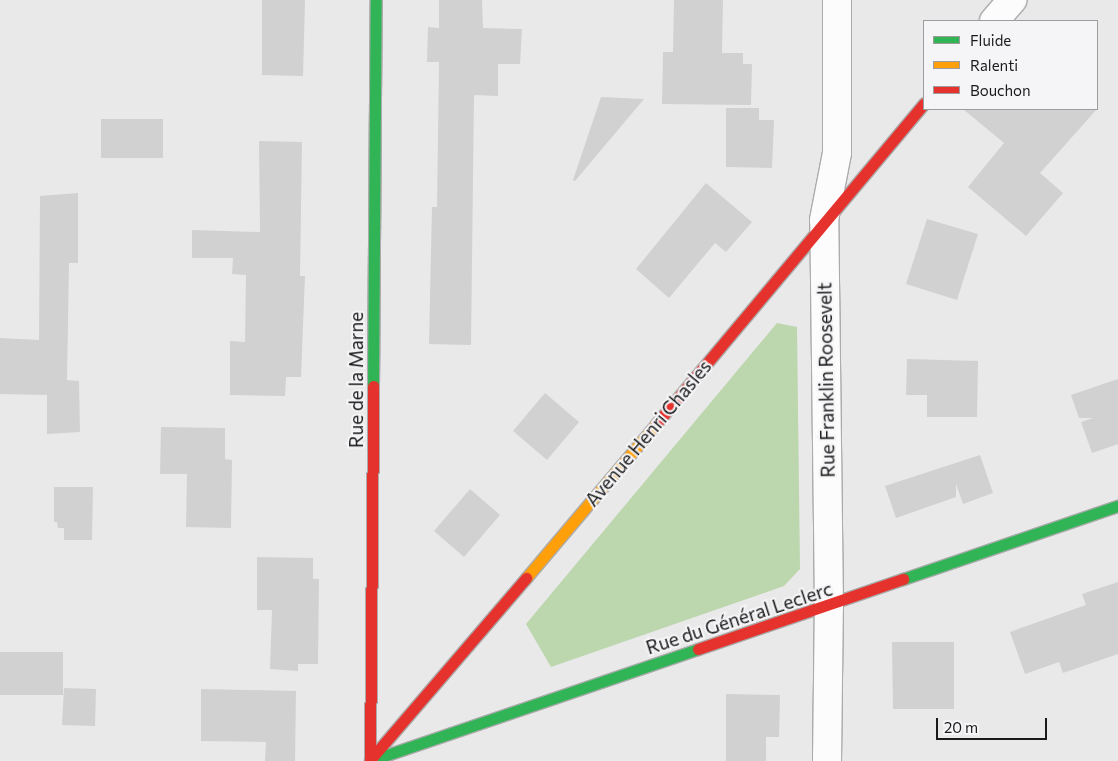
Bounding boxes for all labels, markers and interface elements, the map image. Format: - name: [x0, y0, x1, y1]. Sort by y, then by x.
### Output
- legend: [923, 20, 1098, 110]
- text: Fluide: [970, 31, 1011, 49]
- text: Ralenti: [970, 56, 1018, 74]
- text: Bouchon: [970, 81, 1031, 99]
- street label: Rue Franklin Roosevelt: [813, 282, 839, 478]
- street label: Rue de la Marne: [345, 312, 367, 448]
- street label: Avenue Henri Chasles: [580, 355, 716, 511]
- street label: Rue du Général Leclerc: [643, 577, 835, 659]
- scale bar: [938, 708, 1049, 740]
- text: 20 m: [944, 718, 978, 736]

